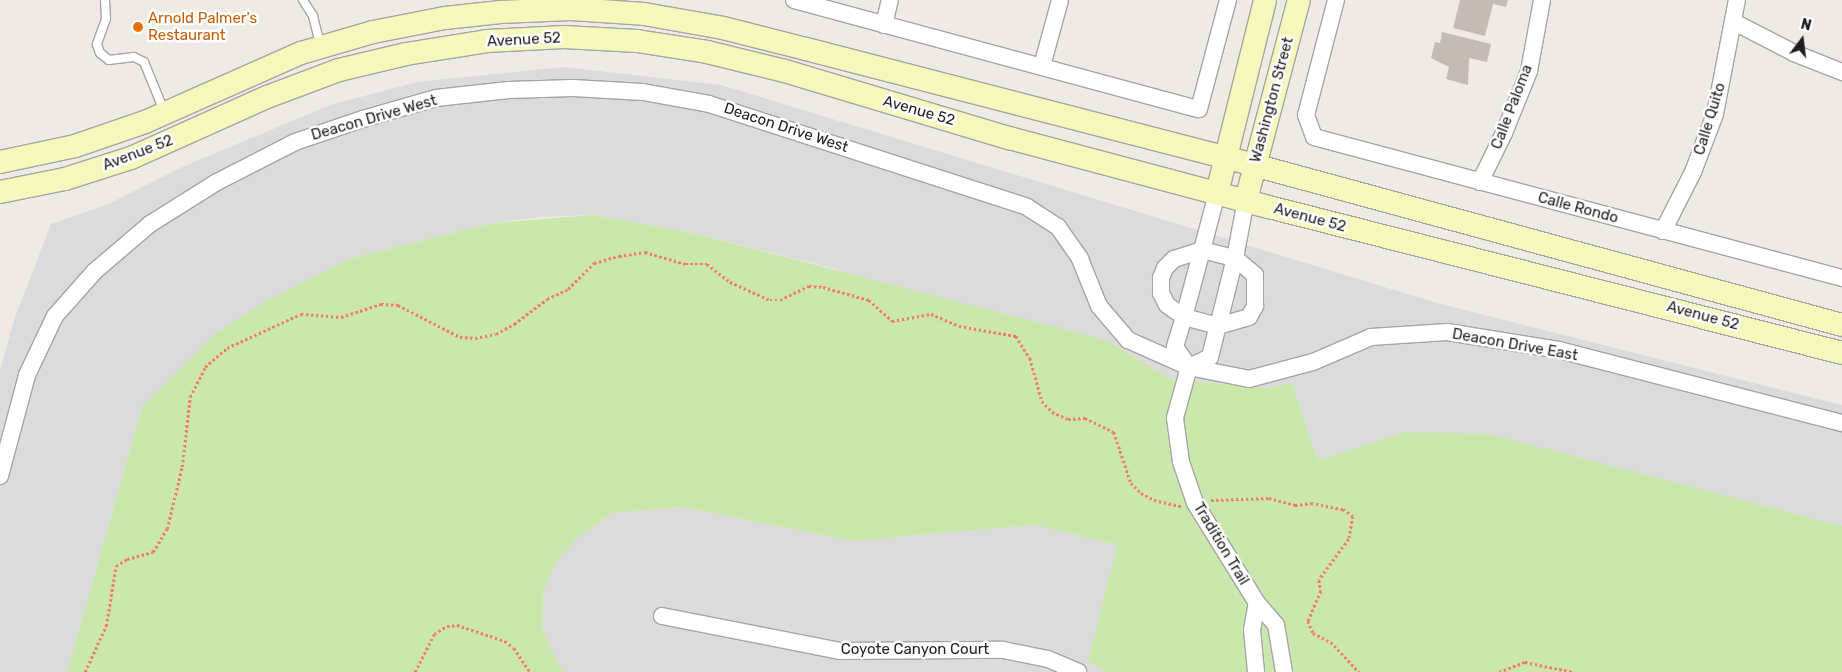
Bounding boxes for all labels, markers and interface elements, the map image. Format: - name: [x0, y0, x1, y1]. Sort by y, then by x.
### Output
- place label: Arnold Palmer's Restaurant: [148, 9, 257, 44]
- north arrow: [1777, 15, 1827, 65]
- text: N: [1799, 16, 1813, 35]
- marker: Arnold Palmer's Restaurant: [132, 21, 144, 33]
- street label: Avenue 52: [487, 29, 561, 51]
- street label: Washington Street: [1247, 35, 1297, 165]
- street label: Calle Paloma: [1488, 62, 1536, 152]
- street label: Calle Quito: [1690, 81, 1730, 157]
- street label: Deacon Drive West: [309, 91, 439, 145]
- street label: Avenue 52: [881, 92, 957, 130]
- street label: Deacon Drive West: [721, 99, 851, 157]
- street label: Avenue 52: [100, 131, 176, 175]
- street label: Calle Rondo: [1536, 189, 1620, 227]
- street label: Avenue 52: [1272, 200, 1348, 236]
- street label: Avenue 52: [1665, 298, 1741, 334]
- street label: Deacon Drive East: [1451, 325, 1579, 365]
- street label: Tradition Trail: [1189, 499, 1253, 589]
- street label: Coyote Canyon Court: [841, 641, 989, 659]

